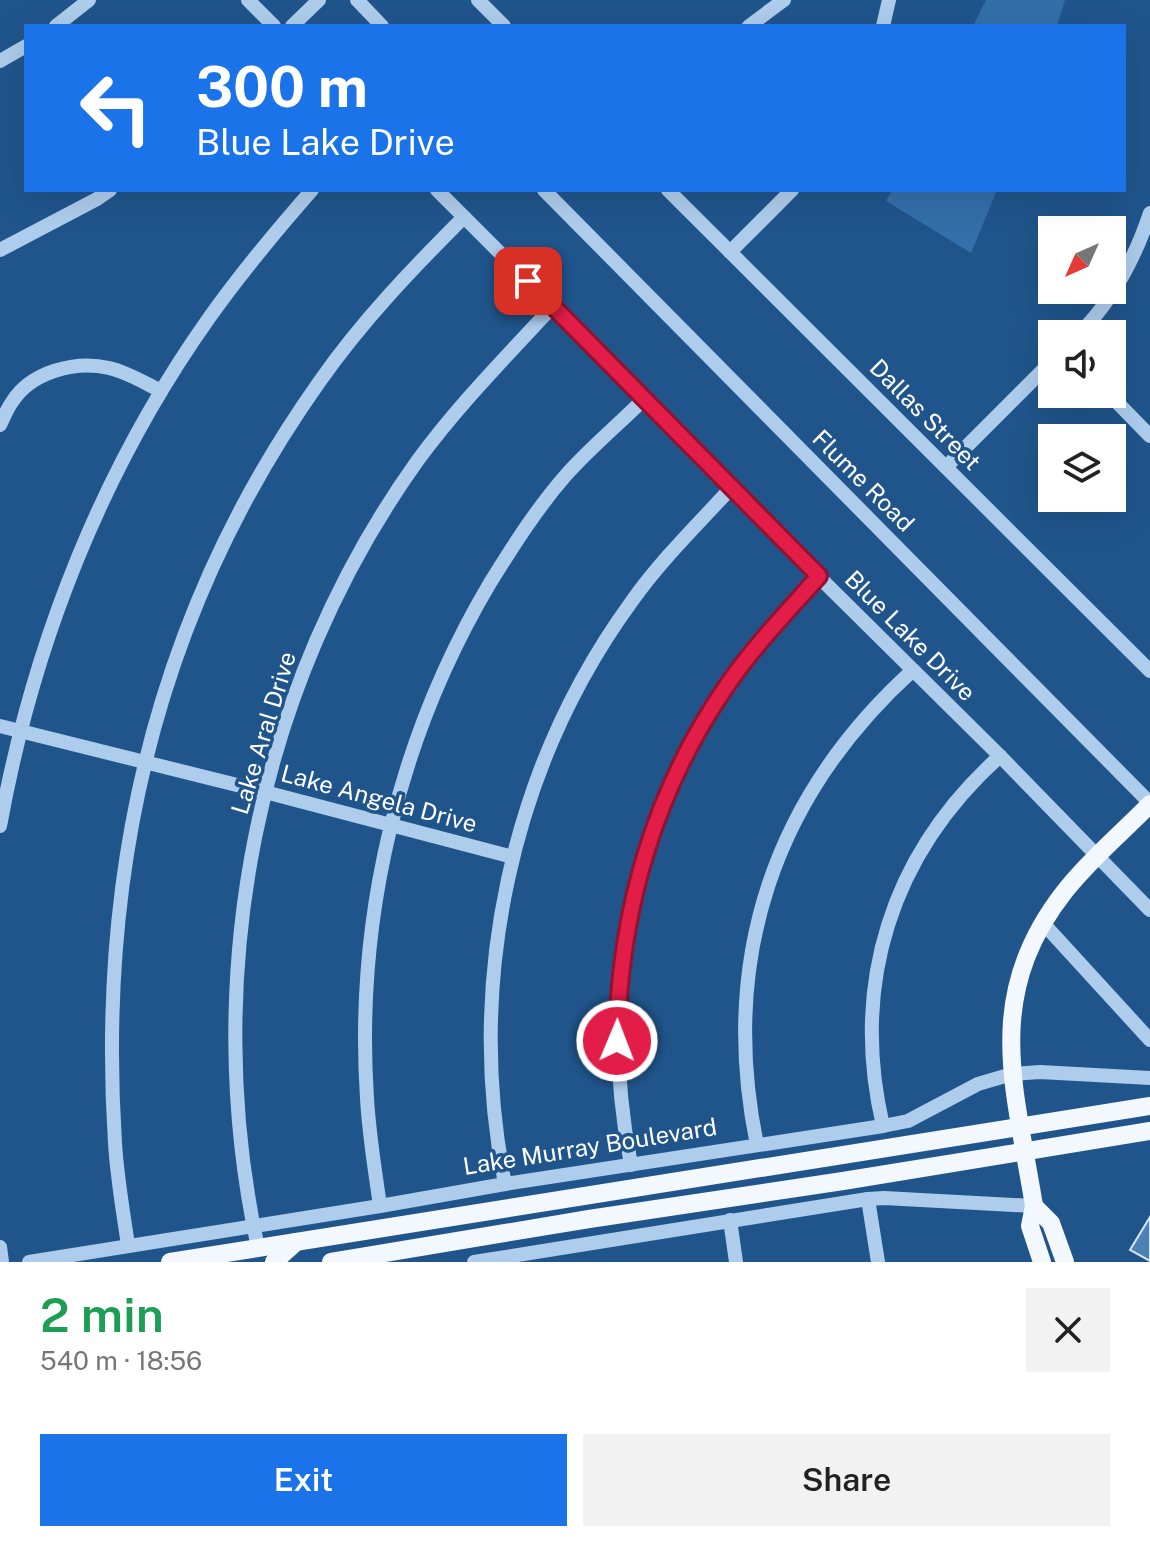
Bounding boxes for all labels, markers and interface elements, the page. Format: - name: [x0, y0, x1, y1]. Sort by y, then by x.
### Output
- text: 300 m: [196, 54, 368, 120]
- icon: left: [64, 56, 168, 160]
- text: Blue Lake Drive: [196, 121, 455, 163]
- north arrow: [1038, 216, 1126, 304]
- map controls: [1038, 216, 1126, 512]
- pin: [494, 247, 562, 315]
- icon: arrive: [506, 259, 550, 303]
- button: sound: [1038, 320, 1126, 408]
- street label: Dallas Street: [864, 353, 987, 476]
- street label: Flume Road: [807, 424, 920, 537]
- button: layers: [1038, 424, 1126, 512]
- street label: Blue Lake Drive: [840, 564, 982, 706]
- street label: Lake Aral Drive: [225, 648, 301, 817]
- street label: Lake Angela Drive: [278, 758, 480, 838]
- position arrow: [575, 999, 659, 1083]
- street label: Lake Murray Boulevard: [461, 1112, 719, 1180]
- text: 2 min: [40, 1286, 164, 1343]
- button: close: [1026, 1288, 1110, 1372]
- text: 540 m · 18:56: [40, 1345, 202, 1376]
- button: Exit: [40, 1434, 567, 1526]
- button: Share: [583, 1434, 1110, 1526]

